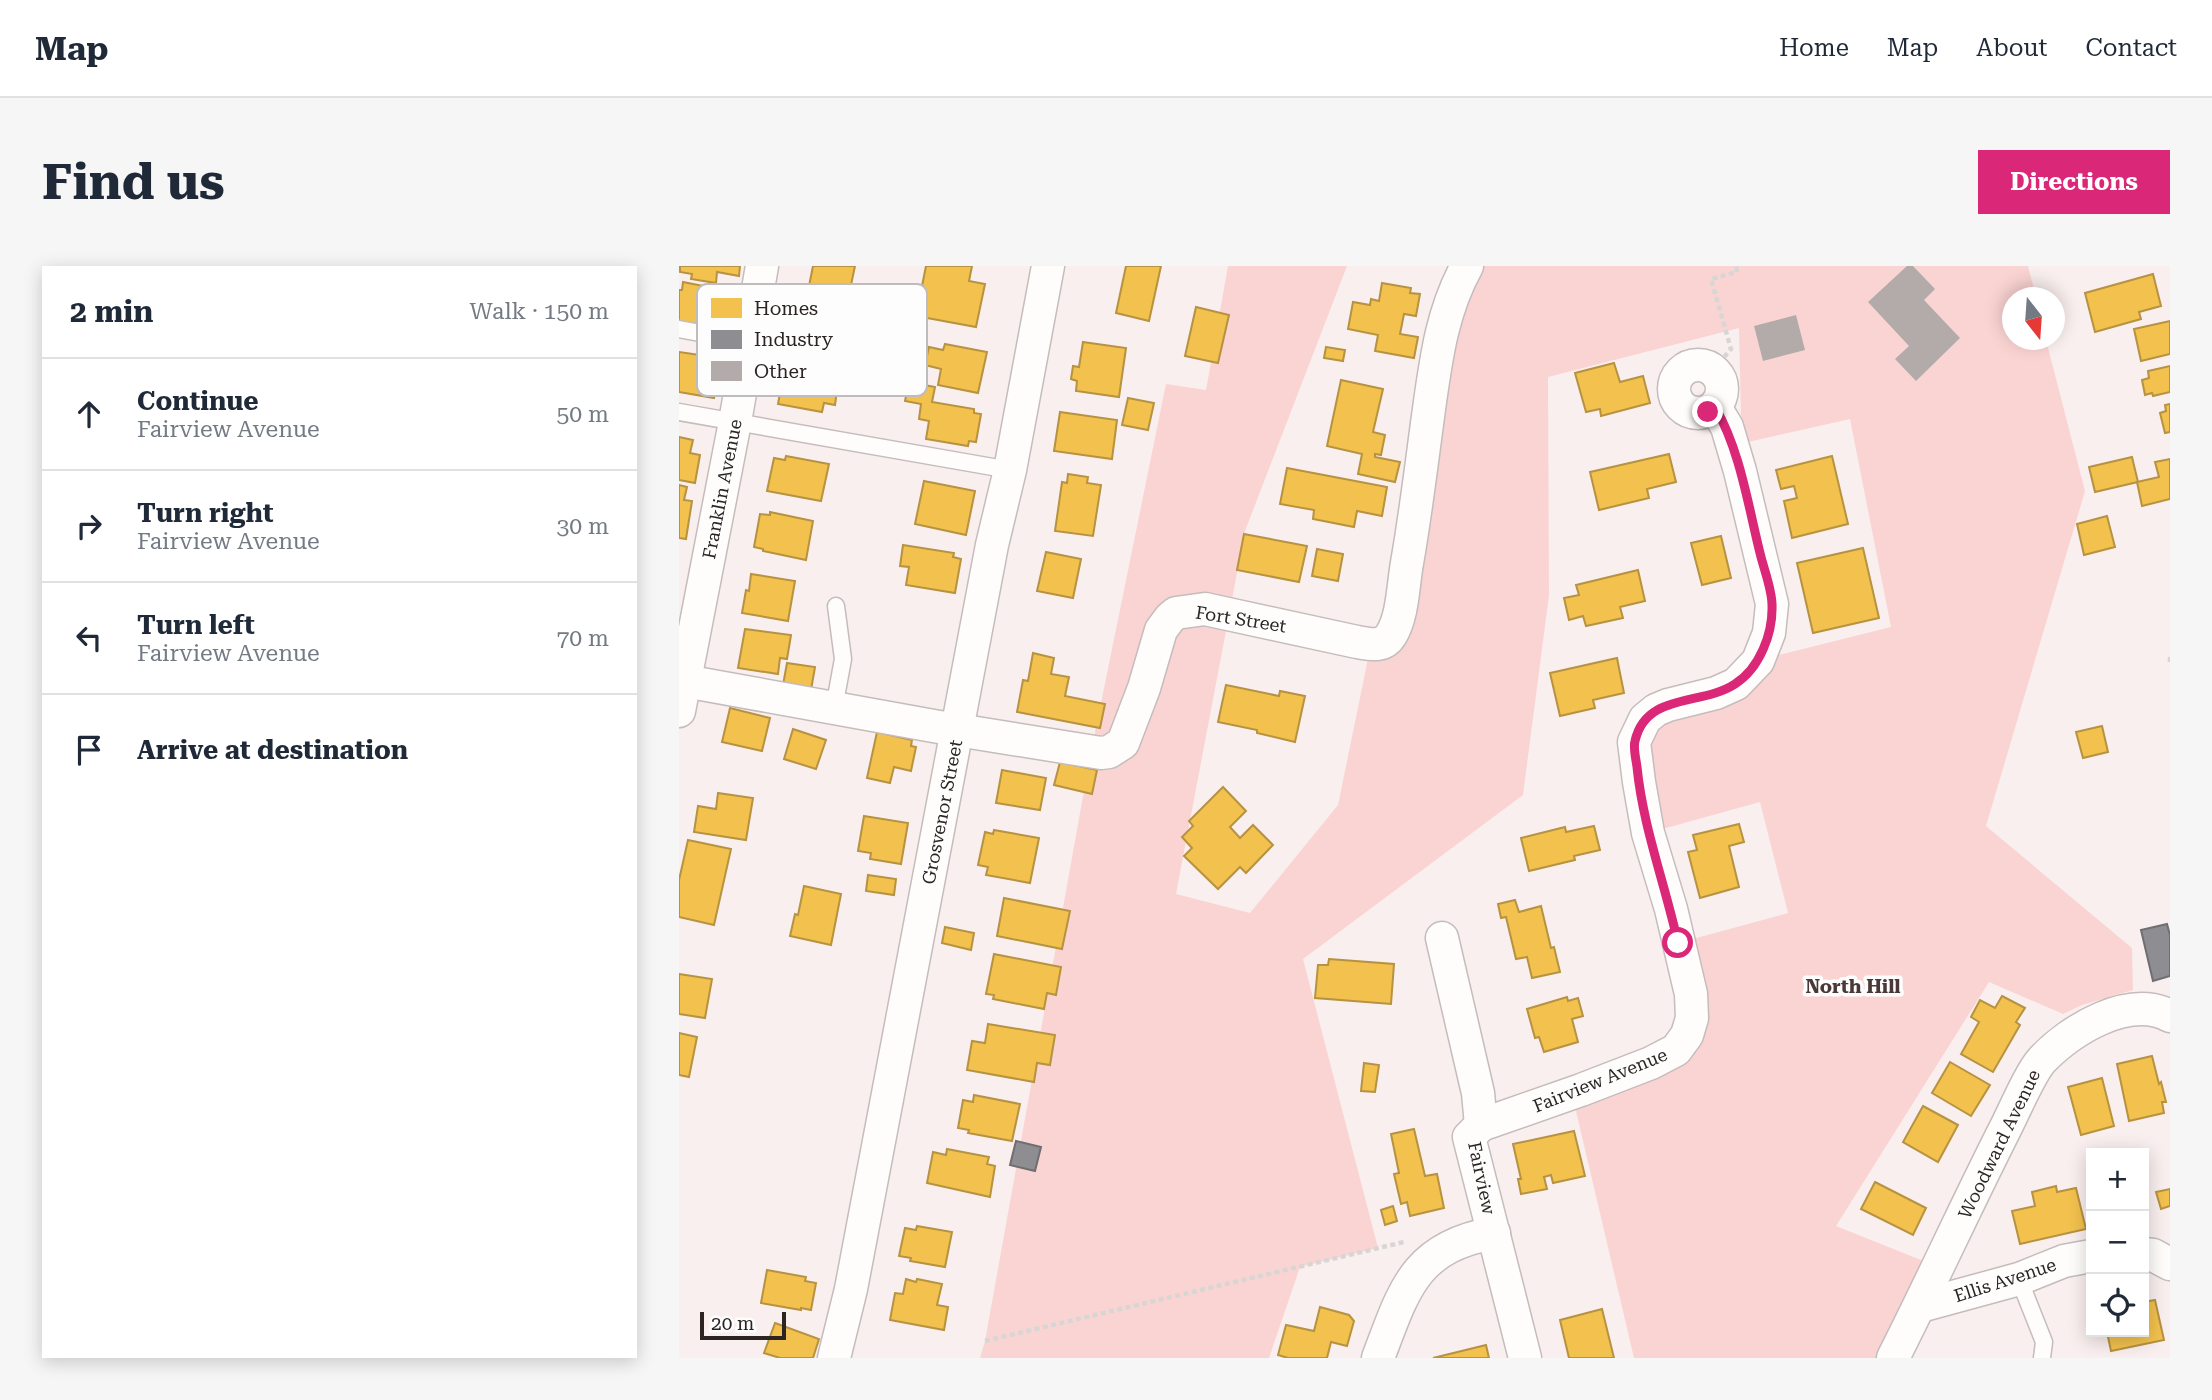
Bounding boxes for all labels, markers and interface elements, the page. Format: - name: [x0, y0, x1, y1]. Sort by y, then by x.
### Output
- text: Map: [35, 29, 109, 68]
- text: Home: [1779, 34, 1849, 62]
- text: Map: [1887, 34, 1938, 62]
- text: About: [1976, 34, 2047, 62]
- text: Contact: [2085, 34, 2177, 62]
- button: Directions: [1978, 150, 2170, 214]
- text: Find us: [42, 154, 225, 211]
- legend: [697, 284, 927, 396]
- north arrow: [2002, 287, 2065, 350]
- text: 2 min: [70, 294, 153, 329]
- text: Homes: [754, 297, 818, 320]
- text: Walk · 150 m: [470, 298, 609, 325]
- text: Industry: [754, 328, 834, 351]
- text: Other: [754, 360, 807, 383]
- text: Continue: [137, 386, 259, 416]
- icon: ahead: [70, 395, 108, 433]
- route end: [1692, 396, 1723, 427]
- text: 50 m: [556, 401, 609, 428]
- text: Fairview Avenue: [137, 416, 320, 443]
- street label: Franklin Avenue: [698, 417, 746, 561]
- text: Turn right: [137, 498, 273, 528]
- icon: right: [70, 507, 108, 545]
- text: 30 m: [556, 513, 609, 540]
- text: Fairview Avenue: [137, 528, 320, 555]
- street label: Fort Street: [1194, 601, 1288, 637]
- text: Turn left: [137, 610, 255, 640]
- icon: left: [70, 619, 108, 657]
- text: 70 m: [556, 625, 609, 652]
- text: Fairview Avenue: [137, 640, 320, 667]
- icon: arrive: [70, 731, 108, 769]
- text: Arrive at destination: [137, 735, 408, 765]
- street label: Grosvenor Street: [918, 738, 966, 886]
- route start: [1662, 927, 1693, 958]
- district label: North Hill: [1805, 975, 1901, 998]
- street label: Fairview Avenue: [1530, 1043, 1670, 1117]
- street label: Woodward Avenue: [1954, 1066, 2044, 1222]
- street label: Fairview: [1464, 1140, 1500, 1216]
- map controls: [2086, 1148, 2149, 1337]
- button: +: [2086, 1148, 2149, 1211]
- button: −: [2086, 1211, 2149, 1274]
- street label: Ellis Avenue: [1951, 1254, 2059, 1306]
- button: locate: [2086, 1274, 2149, 1337]
- scale bar: [700, 1309, 786, 1341]
- text: 20 m: [711, 1312, 754, 1335]

